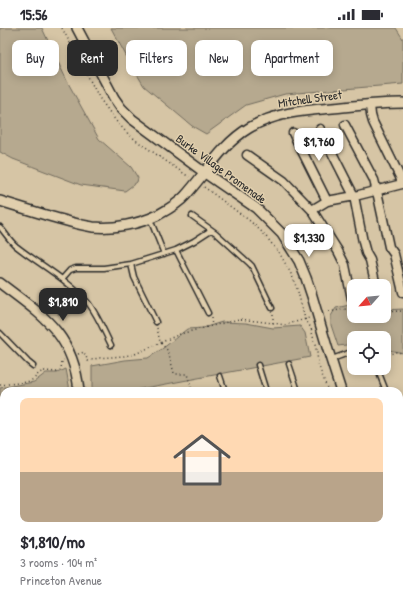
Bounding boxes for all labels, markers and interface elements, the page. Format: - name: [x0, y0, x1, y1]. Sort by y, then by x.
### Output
- text: 15:56: [20, 4, 48, 25]
- chip: Buy: [12, 40, 59, 76]
- chip: Rent: [67, 40, 118, 76]
- chip: Filters: [126, 40, 187, 76]
- chip: New: [195, 40, 243, 76]
- chip: Apartment: [251, 40, 333, 76]
- street label: Mitchell Street: [277, 85, 344, 111]
- pin: $1,760: [286, 128, 352, 162]
- street label: Burke Village Promenade: [173, 130, 270, 207]
- text: $1,760: [303, 132, 335, 150]
- pin: $1,330: [276, 224, 342, 258]
- text: $1,330: [293, 228, 325, 246]
- north arrow: [347, 279, 391, 323]
- map controls: [347, 279, 391, 375]
- pin: $1,810: [30, 288, 96, 322]
- text: $1,810: [48, 292, 78, 310]
- button: locate: [347, 331, 391, 375]
- icon: home: [166, 424, 238, 496]
- text: $1,810/mo: [20, 530, 85, 553]
- text: 3 rooms · 104 m²: [20, 553, 97, 571]
- text: Princeton Avenue: [20, 571, 102, 589]

